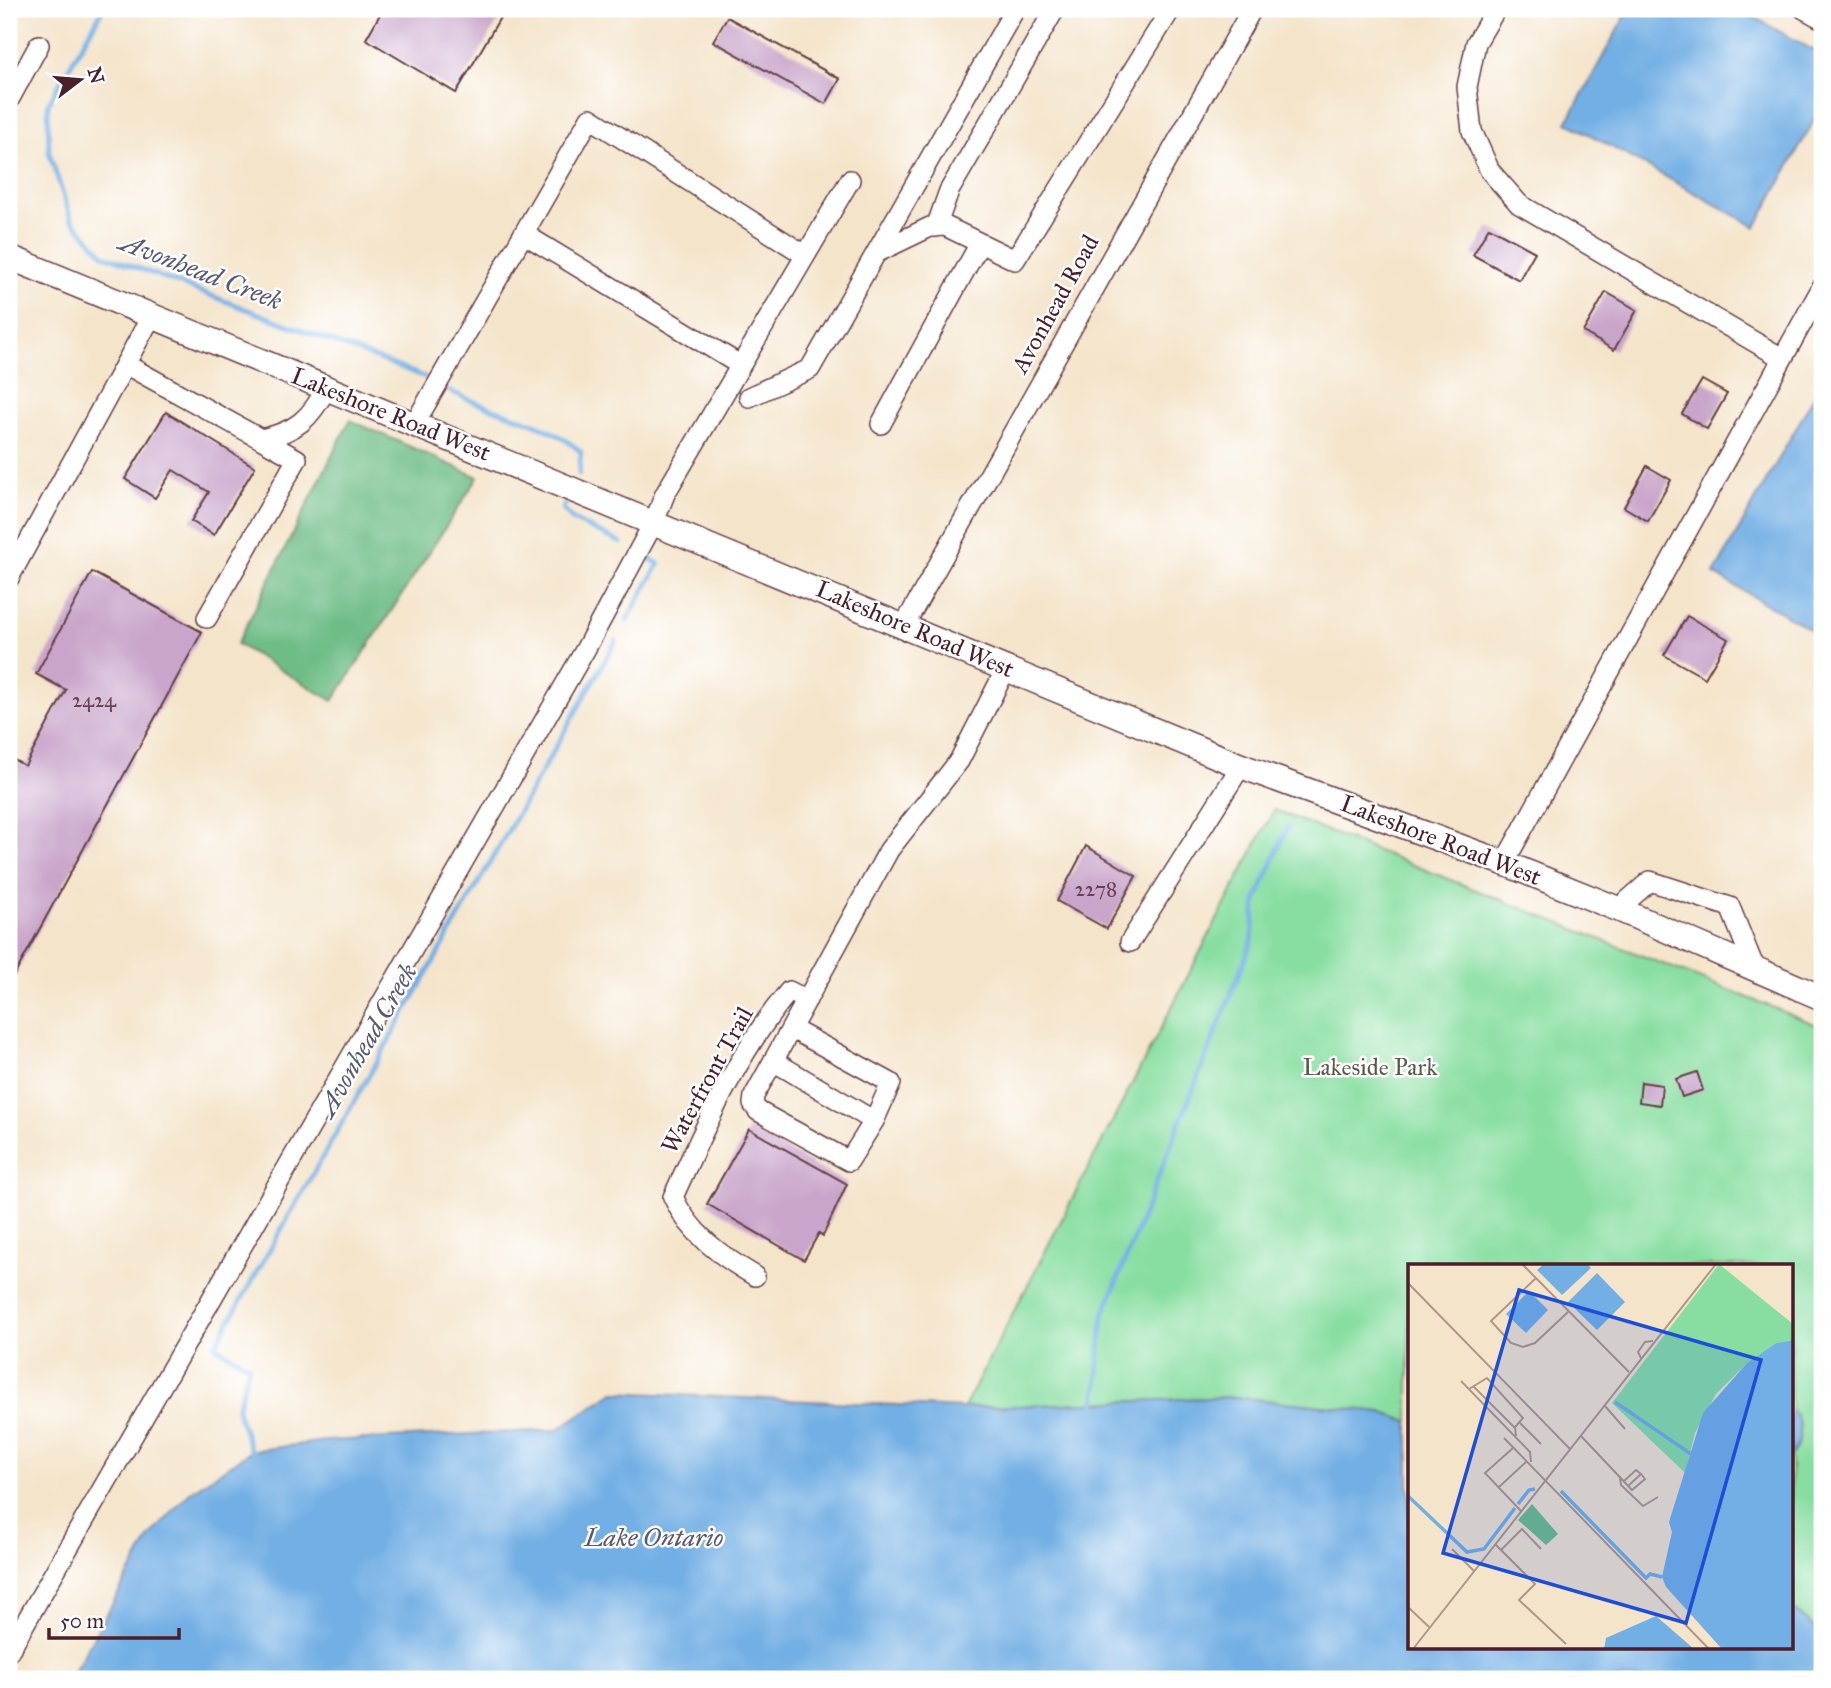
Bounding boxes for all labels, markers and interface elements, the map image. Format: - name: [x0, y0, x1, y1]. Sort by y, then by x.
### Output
- north arrow: [46, 46, 116, 116]
- text: N: [83, 65, 109, 86]
- water label: Avonhead Creek: [112, 224, 287, 317]
- street label: Avonhead Road: [1004, 230, 1105, 379]
- street label: Lakeshore Road West: [287, 360, 496, 468]
- street label: Lakeshore Road West: [811, 574, 1019, 684]
- house number: 2424: [72, 687, 117, 713]
- street label: Lakeshore Road West: [1336, 788, 1546, 892]
- house number: 2278: [1075, 876, 1117, 902]
- water label: Avonhead Creek: [309, 957, 424, 1125]
- street label: Waterfront Trail: [654, 1001, 760, 1159]
- park label: Lakeside Park: [1303, 1052, 1438, 1082]
- inset map: [1408, 1264, 1792, 1650]
- water label: Lake Ontario: [584, 1521, 724, 1553]
- scale bar: [49, 1597, 178, 1641]
- text: 50 m: [60, 1608, 105, 1634]

